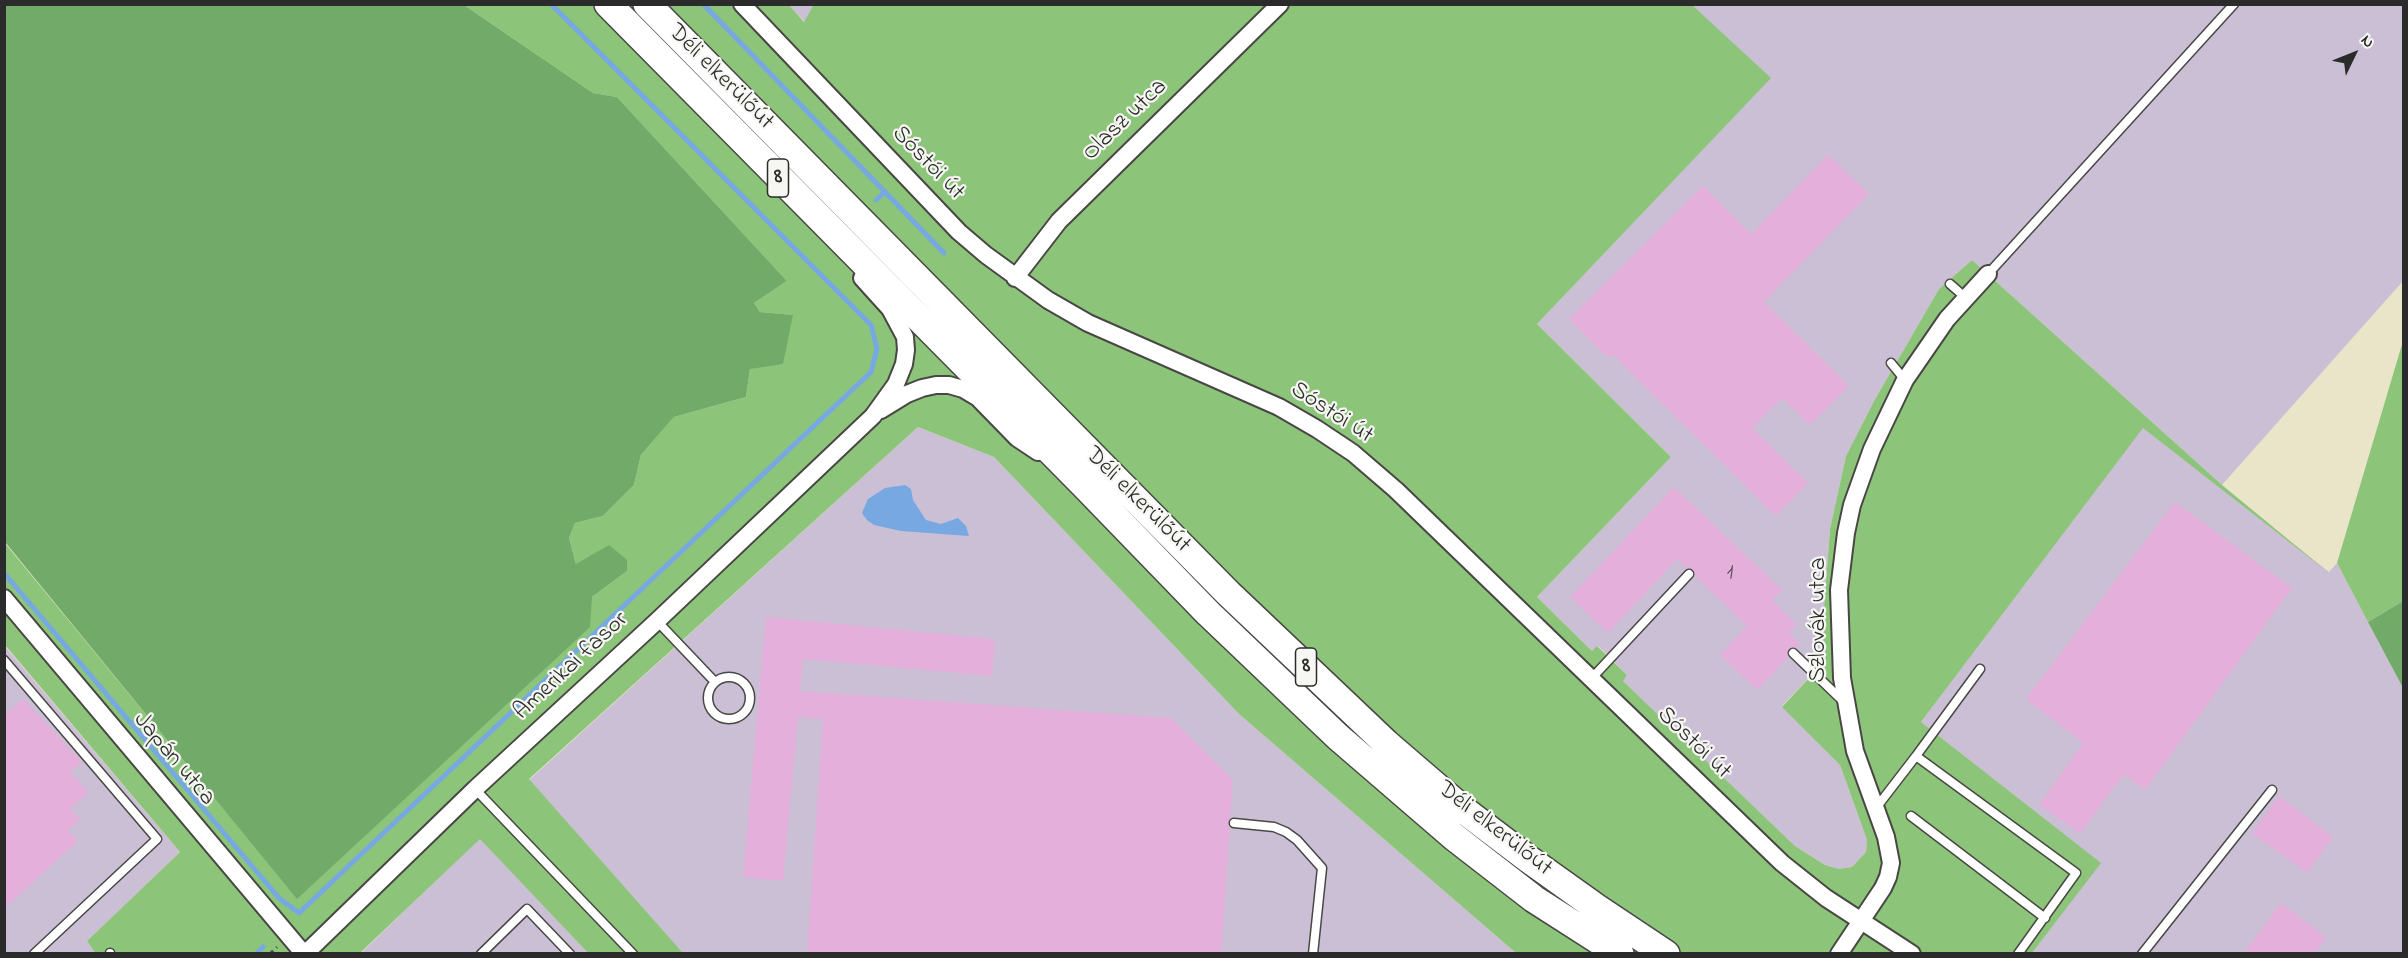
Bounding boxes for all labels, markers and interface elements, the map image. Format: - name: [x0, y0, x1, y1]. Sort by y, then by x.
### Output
- street label: Déli elkerülőút: [661, 19, 779, 137]
- north arrow: [2324, 24, 2384, 84]
- text: N: [2355, 30, 2380, 54]
- street label: Olasz utca: [1078, 74, 1174, 168]
- street label: Sóstói út: [884, 121, 970, 207]
- road number: 8: [768, 159, 788, 197]
- street label: Sóstói út: [1284, 377, 1378, 451]
- street label: Déli elkerülőút: [1078, 442, 1196, 560]
- street label: Szlovák utca: [1806, 557, 1834, 683]
- house number: 1: [1727, 562, 1733, 588]
- street label: Amerikai fasor: [509, 607, 635, 727]
- road number: 8: [1296, 648, 1316, 686]
- street label: Sóstói út: [1650, 701, 1736, 787]
- street label: Japán utca: [126, 707, 220, 813]
- street label: Déli elkerülőút: [1431, 776, 1557, 884]

